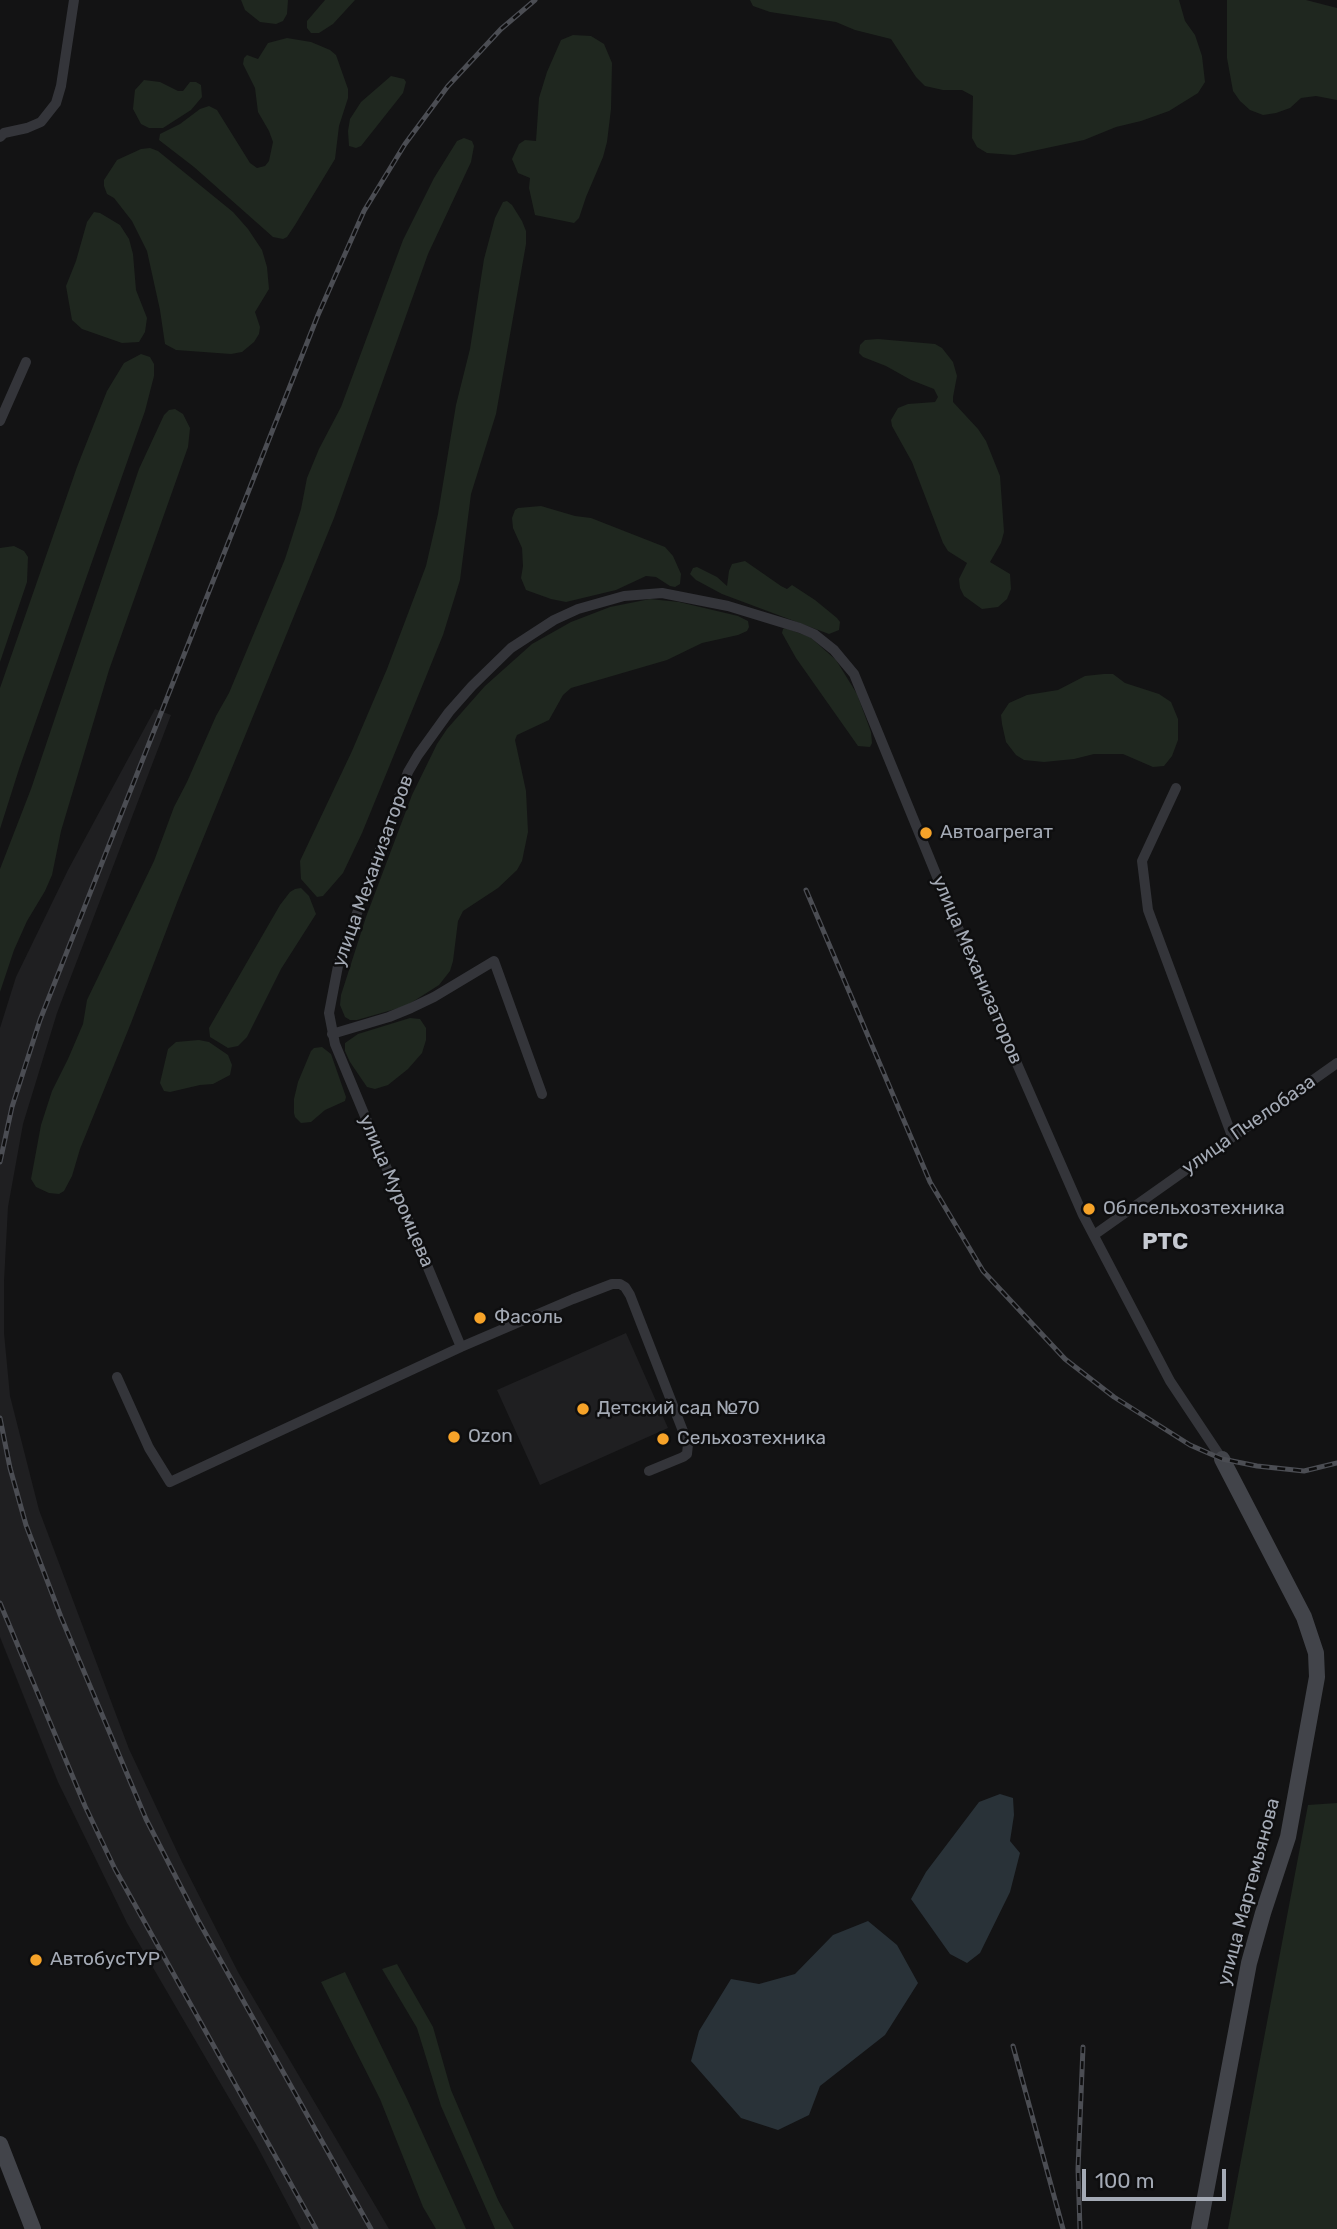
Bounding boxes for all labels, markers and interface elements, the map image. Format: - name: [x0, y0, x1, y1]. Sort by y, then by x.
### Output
- street label: улица Механизаторов: [328, 772, 418, 970]
- place label: Автоагрегат: [940, 822, 1053, 844]
- marker: Автоагрегат: [918, 825, 934, 841]
- street label: улица Механизаторов: [927, 872, 1027, 1068]
- street label: улица Пчелобаза: [1178, 1070, 1320, 1180]
- street label: улица Муромцева: [354, 1111, 438, 1271]
- place label: Облсельхозтехника: [1103, 1198, 1285, 1220]
- marker: Облсельхозтехника: [1081, 1201, 1097, 1217]
- district label: РТС: [1142, 1228, 1188, 1256]
- place label: Фасоль: [494, 1307, 563, 1329]
- marker: Фасоль: [472, 1310, 488, 1326]
- place label: Детский сад №70: [597, 1398, 760, 1420]
- marker: Детский сад №70: [575, 1401, 591, 1417]
- place label: Ozon: [468, 1426, 513, 1448]
- place label: Сельхозтехника: [677, 1428, 826, 1450]
- marker: Ozon: [446, 1429, 462, 1445]
- marker: Сельхозтехника: [655, 1431, 671, 1447]
- street label: улица Мартемьянова: [1213, 1796, 1285, 1988]
- place label: АвтобусТУР: [50, 1949, 160, 1971]
- marker: АвтобусТУР: [28, 1952, 44, 1968]
- scale bar: [1085, 2156, 1228, 2200]
- text: 100 m: [1095, 2168, 1154, 2193]

